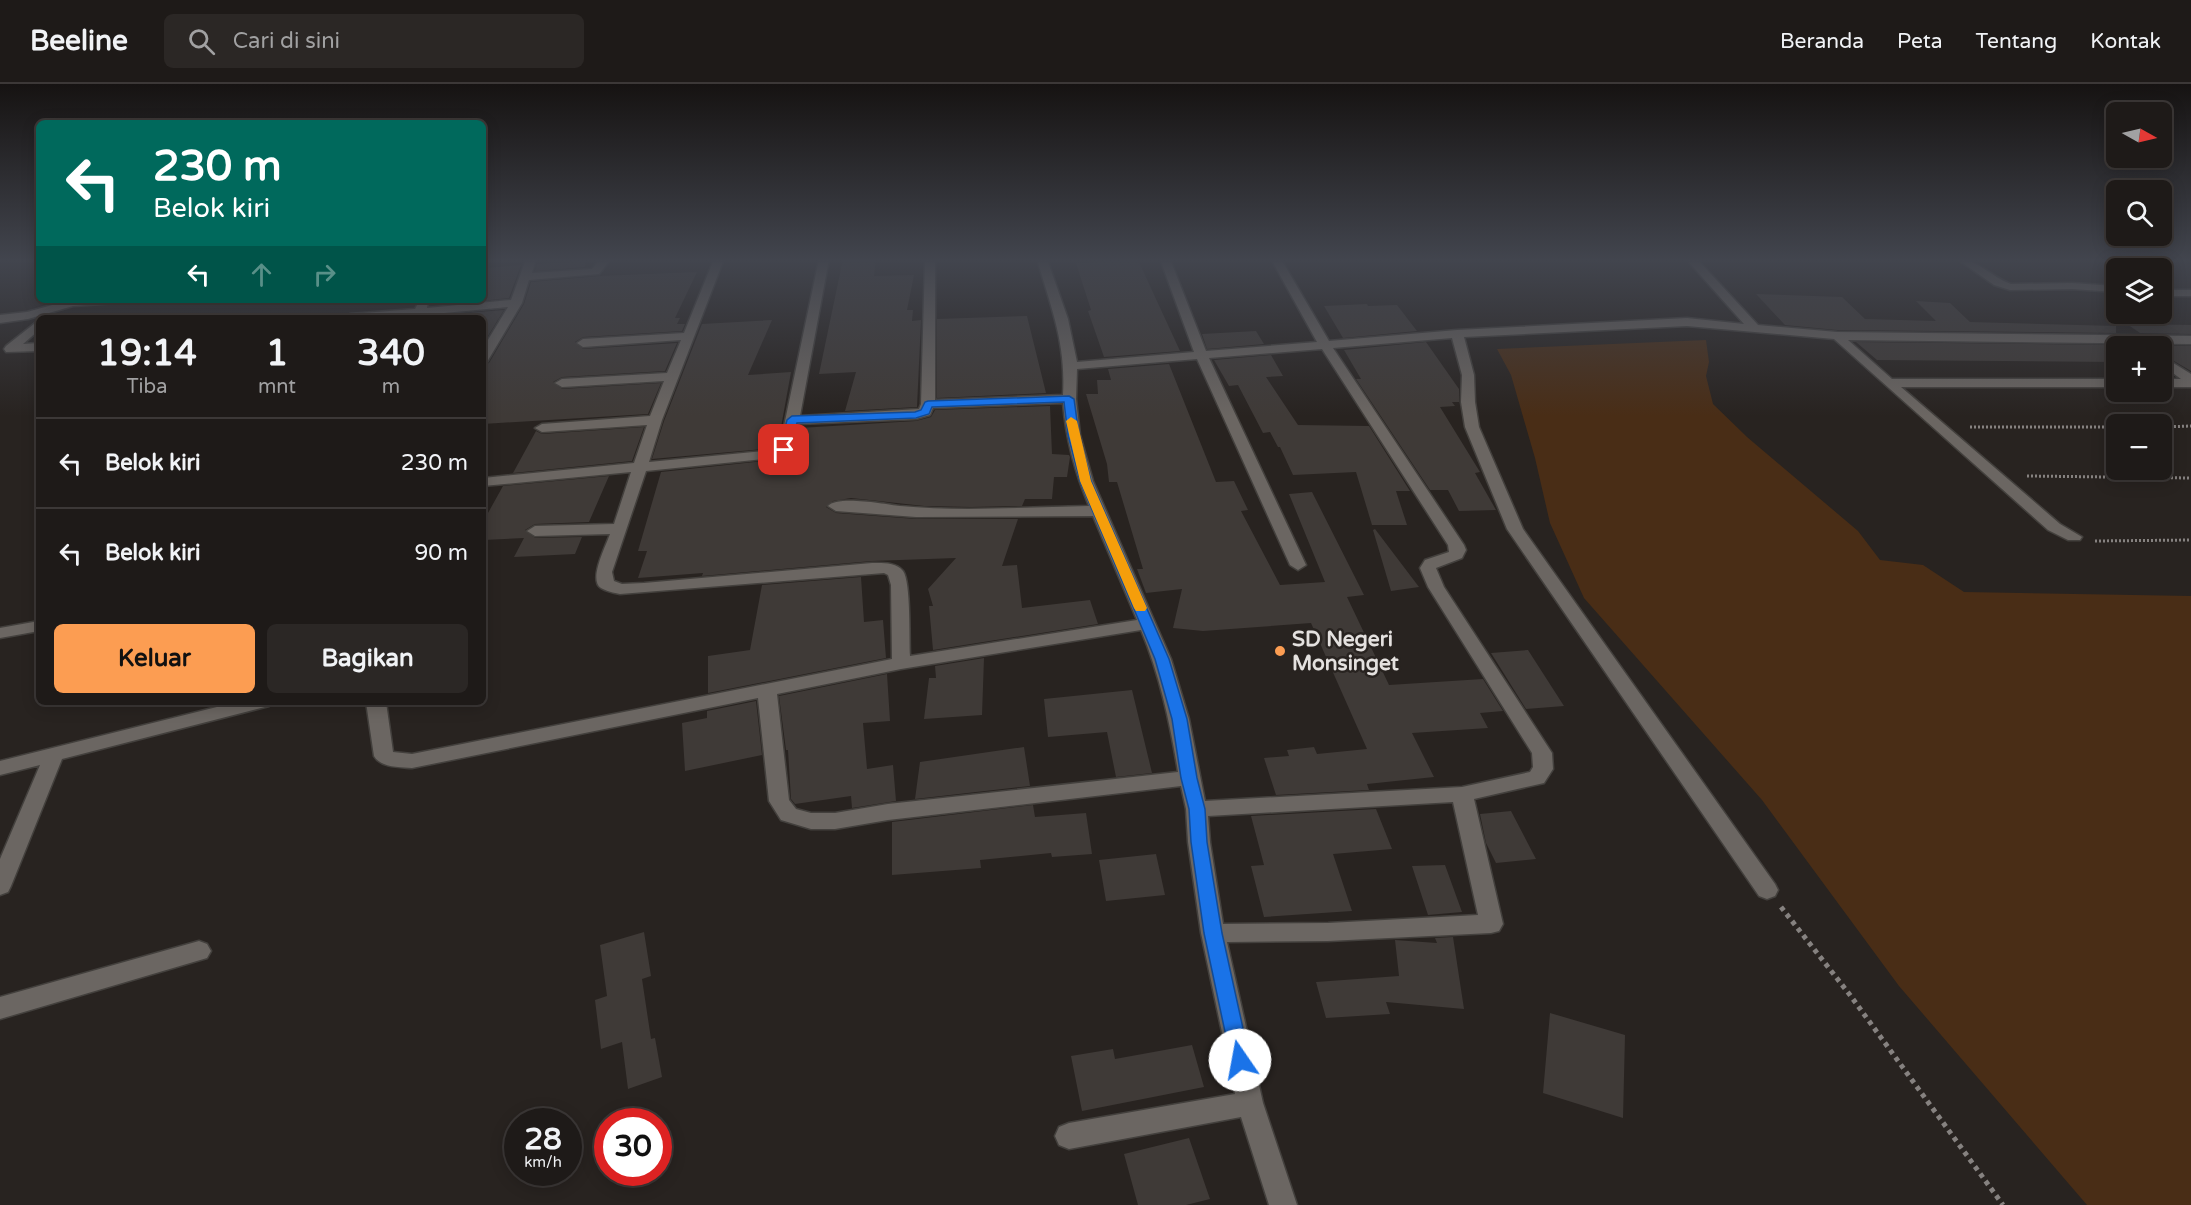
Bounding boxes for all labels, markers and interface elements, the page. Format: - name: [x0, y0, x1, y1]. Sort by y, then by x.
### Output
- search box: [164, 14, 584, 68]
- text: Beeline: [30, 24, 128, 58]
- icon: search: [185, 25, 218, 58]
- text: Cari di sini: [233, 28, 340, 54]
- text: Beranda: [1780, 29, 1864, 54]
- text: Peta: [1897, 29, 1943, 54]
- text: Tentang: [1976, 29, 2057, 54]
- text: Kontak: [2090, 29, 2161, 54]
- north arrow: [2106, 102, 2172, 168]
- map controls: [2106, 102, 2172, 480]
- text: 230 m: [153, 141, 282, 192]
- icon: left: [54, 144, 132, 222]
- button: search: [2106, 180, 2172, 246]
- text: Belok kiri: [153, 192, 270, 225]
- icon: left: [182, 258, 215, 291]
- icon: ahead: [245, 258, 278, 291]
- icon: right: [308, 258, 341, 291]
- button: layers: [2106, 258, 2172, 324]
- text: 19:14: [97, 332, 197, 375]
- text: 1: [266, 332, 288, 375]
- text: 340: [357, 332, 425, 375]
- button: +: [2106, 336, 2172, 402]
- text: Tiba: [127, 375, 167, 399]
- text: mnt: [258, 375, 296, 399]
- text: m: [382, 375, 400, 399]
- button: −: [2106, 414, 2172, 480]
- pin: [758, 424, 809, 475]
- icon: arrive: [767, 433, 800, 466]
- icon: left: [54, 447, 87, 480]
- text: Belok kiri: [105, 450, 201, 476]
- text: 230 m: [401, 450, 468, 476]
- icon: left: [54, 537, 87, 570]
- text: Belok kiri: [105, 540, 201, 566]
- text: 90 m: [414, 540, 468, 566]
- button: Keluar: [54, 624, 255, 693]
- button: Bagikan: [267, 624, 468, 693]
- place label: SD Negeri Monsinget: [1292, 627, 1399, 676]
- marker: SD Negeri Monsinget: [1273, 644, 1287, 658]
- position arrow: [1208, 1028, 1272, 1092]
- speed limit sign: 30: [594, 1108, 672, 1186]
- text: 28: [524, 1121, 562, 1158]
- text: km/h: [524, 1153, 562, 1171]

